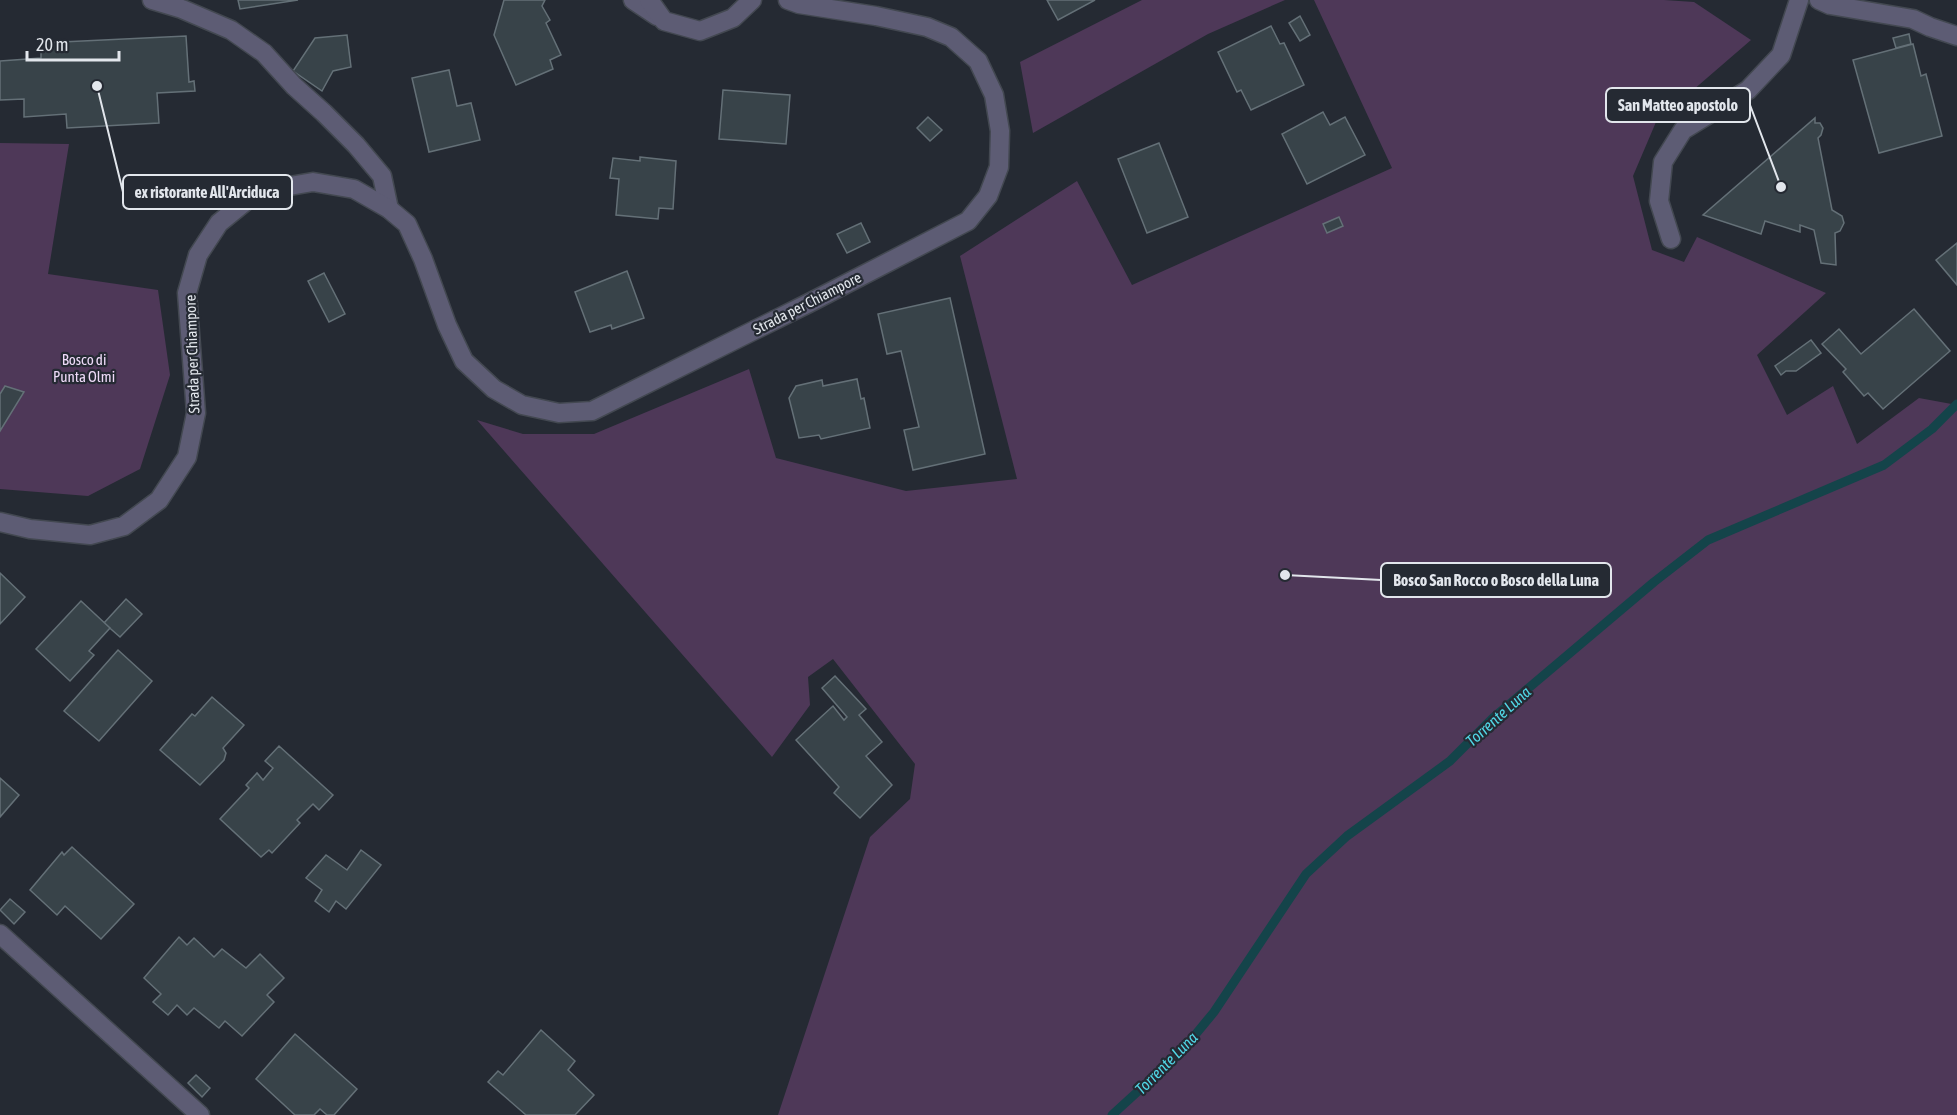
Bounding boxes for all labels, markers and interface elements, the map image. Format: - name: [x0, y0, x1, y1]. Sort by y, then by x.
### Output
- scale bar: [27, 24, 118, 62]
- text: 20 m: [36, 34, 68, 55]
- callout: San Matteo apostolo: [1606, 88, 1750, 122]
- text: San Matteo apostolo: [1618, 96, 1738, 114]
- callout: ex ristorante All'Arciduca: [123, 175, 292, 209]
- text: ex ristorante All'Arciduca: [134, 183, 280, 201]
- street label: Strada per Chiampore: [750, 268, 864, 338]
- street label: Strada per Chiampore: [181, 294, 203, 414]
- park label: Bosco di Punta Olmi: [53, 351, 115, 385]
- callout: Bosco San Rocco o Bosco della Luna: [1381, 563, 1611, 597]
- text: Bosco San Rocco o Bosco della Luna: [1393, 571, 1599, 589]
- water label: Torrente Luna: [1462, 682, 1534, 750]
- water label: Torrente Luna: [1131, 1028, 1201, 1098]

